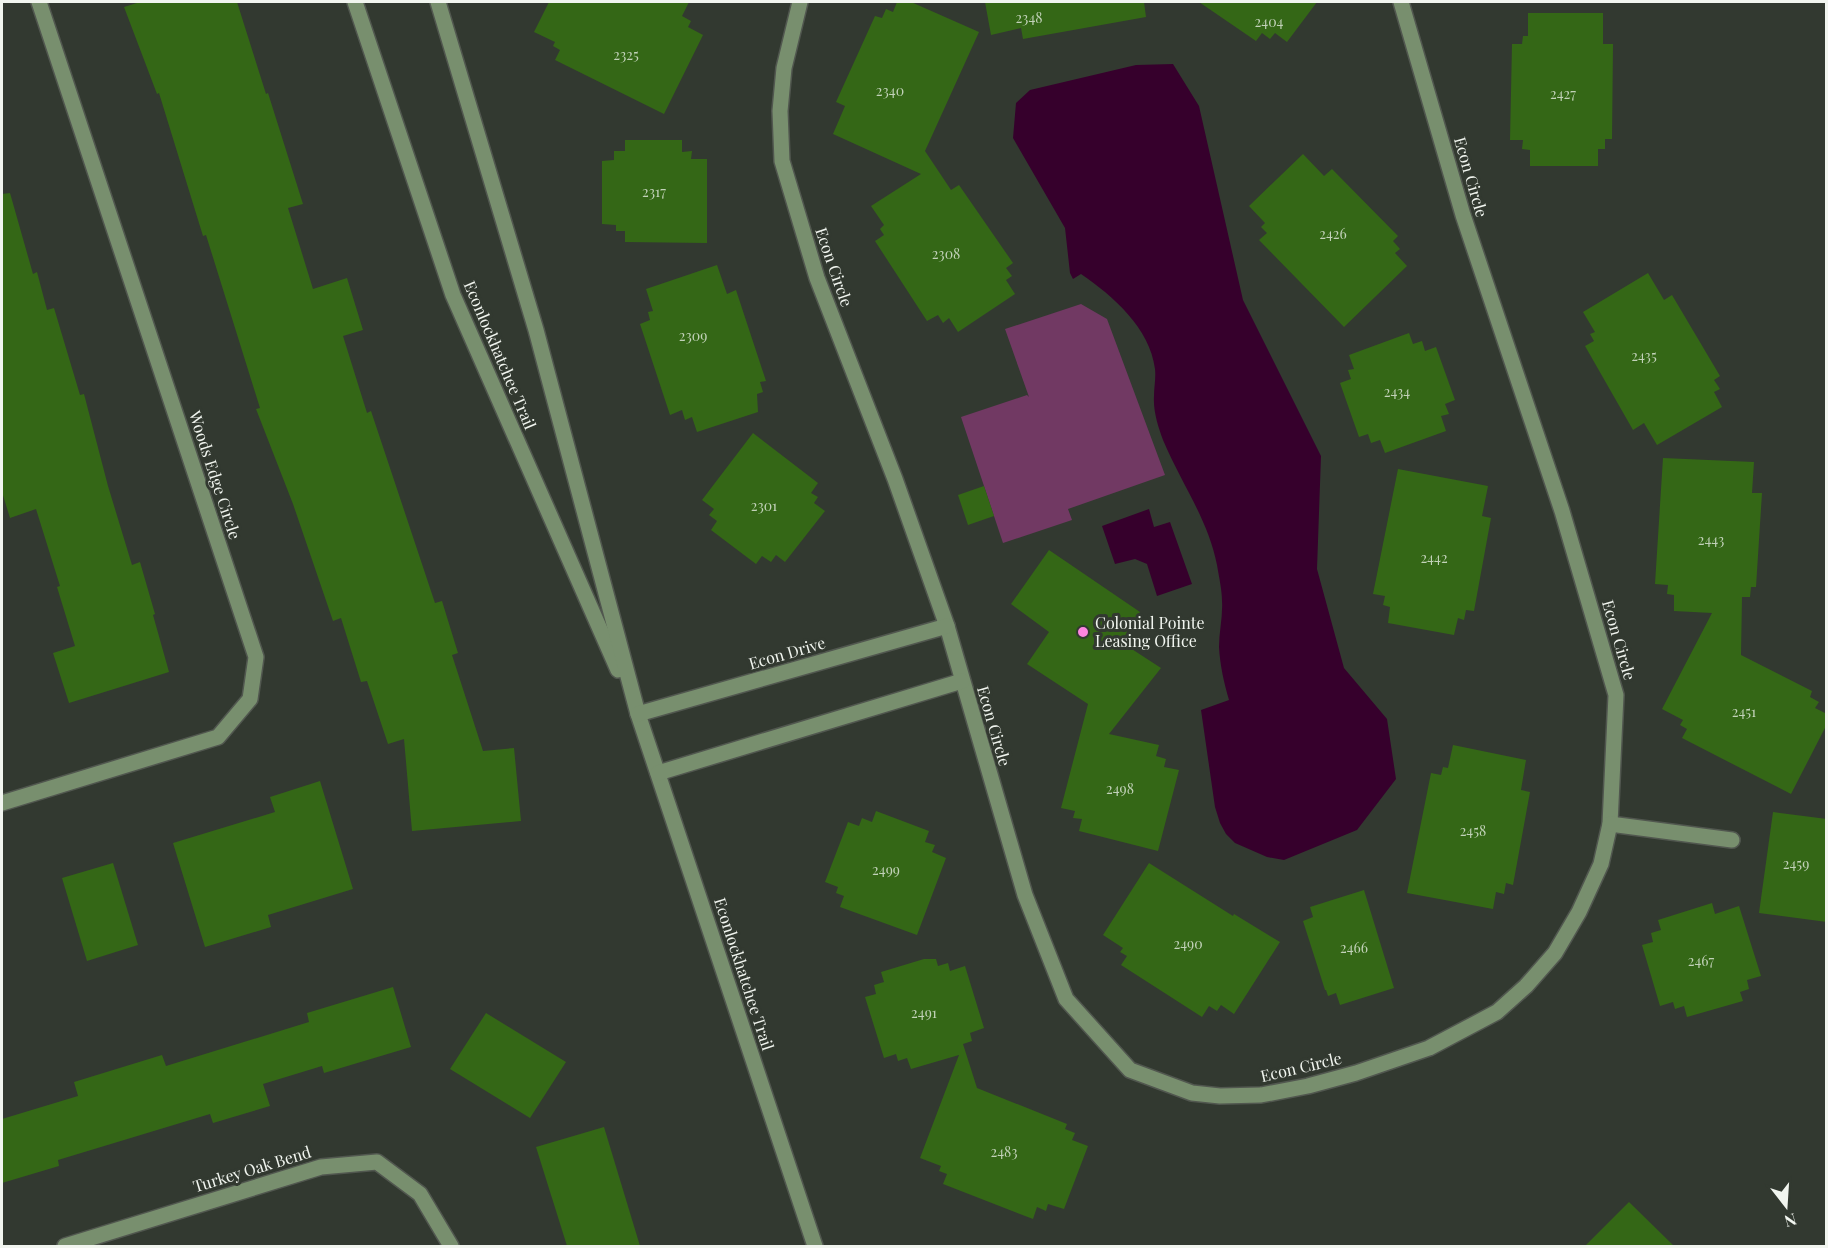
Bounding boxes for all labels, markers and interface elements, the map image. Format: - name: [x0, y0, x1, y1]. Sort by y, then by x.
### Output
- house number: 2348: [1015, 8, 1043, 27]
- house number: 2404: [1255, 12, 1284, 31]
- house number: 2325: [613, 45, 639, 64]
- house number: 2340: [876, 81, 904, 100]
- house number: 2427: [1550, 84, 1576, 103]
- street label: Econ Circle: [1450, 134, 1493, 219]
- house number: 2317: [642, 182, 666, 201]
- street label: Econ Circle: [811, 224, 858, 309]
- house number: 2426: [1319, 224, 1347, 243]
- house number: 2308: [932, 244, 960, 263]
- street label: Econlockhatchee Trail: [460, 277, 541, 433]
- house number: 2309: [679, 326, 707, 345]
- house number: 2435: [1631, 346, 1657, 365]
- house number: 2434: [1384, 382, 1410, 401]
- street label: Woods Edge Circle: [185, 407, 246, 542]
- house number: 2301: [751, 496, 777, 515]
- house number: 2443: [1698, 530, 1724, 549]
- house number: 2442: [1420, 548, 1448, 567]
- street label: Econ Circle: [1598, 597, 1641, 682]
- place label: Colonial Pointe Leasing Office: [1095, 612, 1205, 651]
- marker: Colonial Pointe Leasing Office: [1076, 625, 1090, 639]
- street label: Econ Drive: [746, 632, 828, 673]
- street label: Econ Circle: [973, 683, 1016, 768]
- house number: 2451: [1732, 702, 1756, 721]
- house number: 2498: [1106, 779, 1134, 798]
- house number: 2458: [1460, 821, 1486, 840]
- house number: 2459: [1783, 854, 1809, 873]
- house number: 2499: [872, 860, 900, 879]
- street label: Econlockhatchee Trail: [710, 895, 779, 1053]
- house number: 2490: [1173, 934, 1203, 953]
- house number: 2466: [1340, 938, 1368, 957]
- house number: 2467: [1688, 951, 1715, 970]
- house number: 2491: [911, 1003, 937, 1022]
- street label: Econ Circle: [1258, 1047, 1343, 1086]
- street label: Turkey Oak Bend: [190, 1141, 313, 1196]
- house number: 2483: [990, 1142, 1018, 1161]
- north arrow: [1756, 1176, 1816, 1236]
- text: N: [1782, 1209, 1799, 1233]

